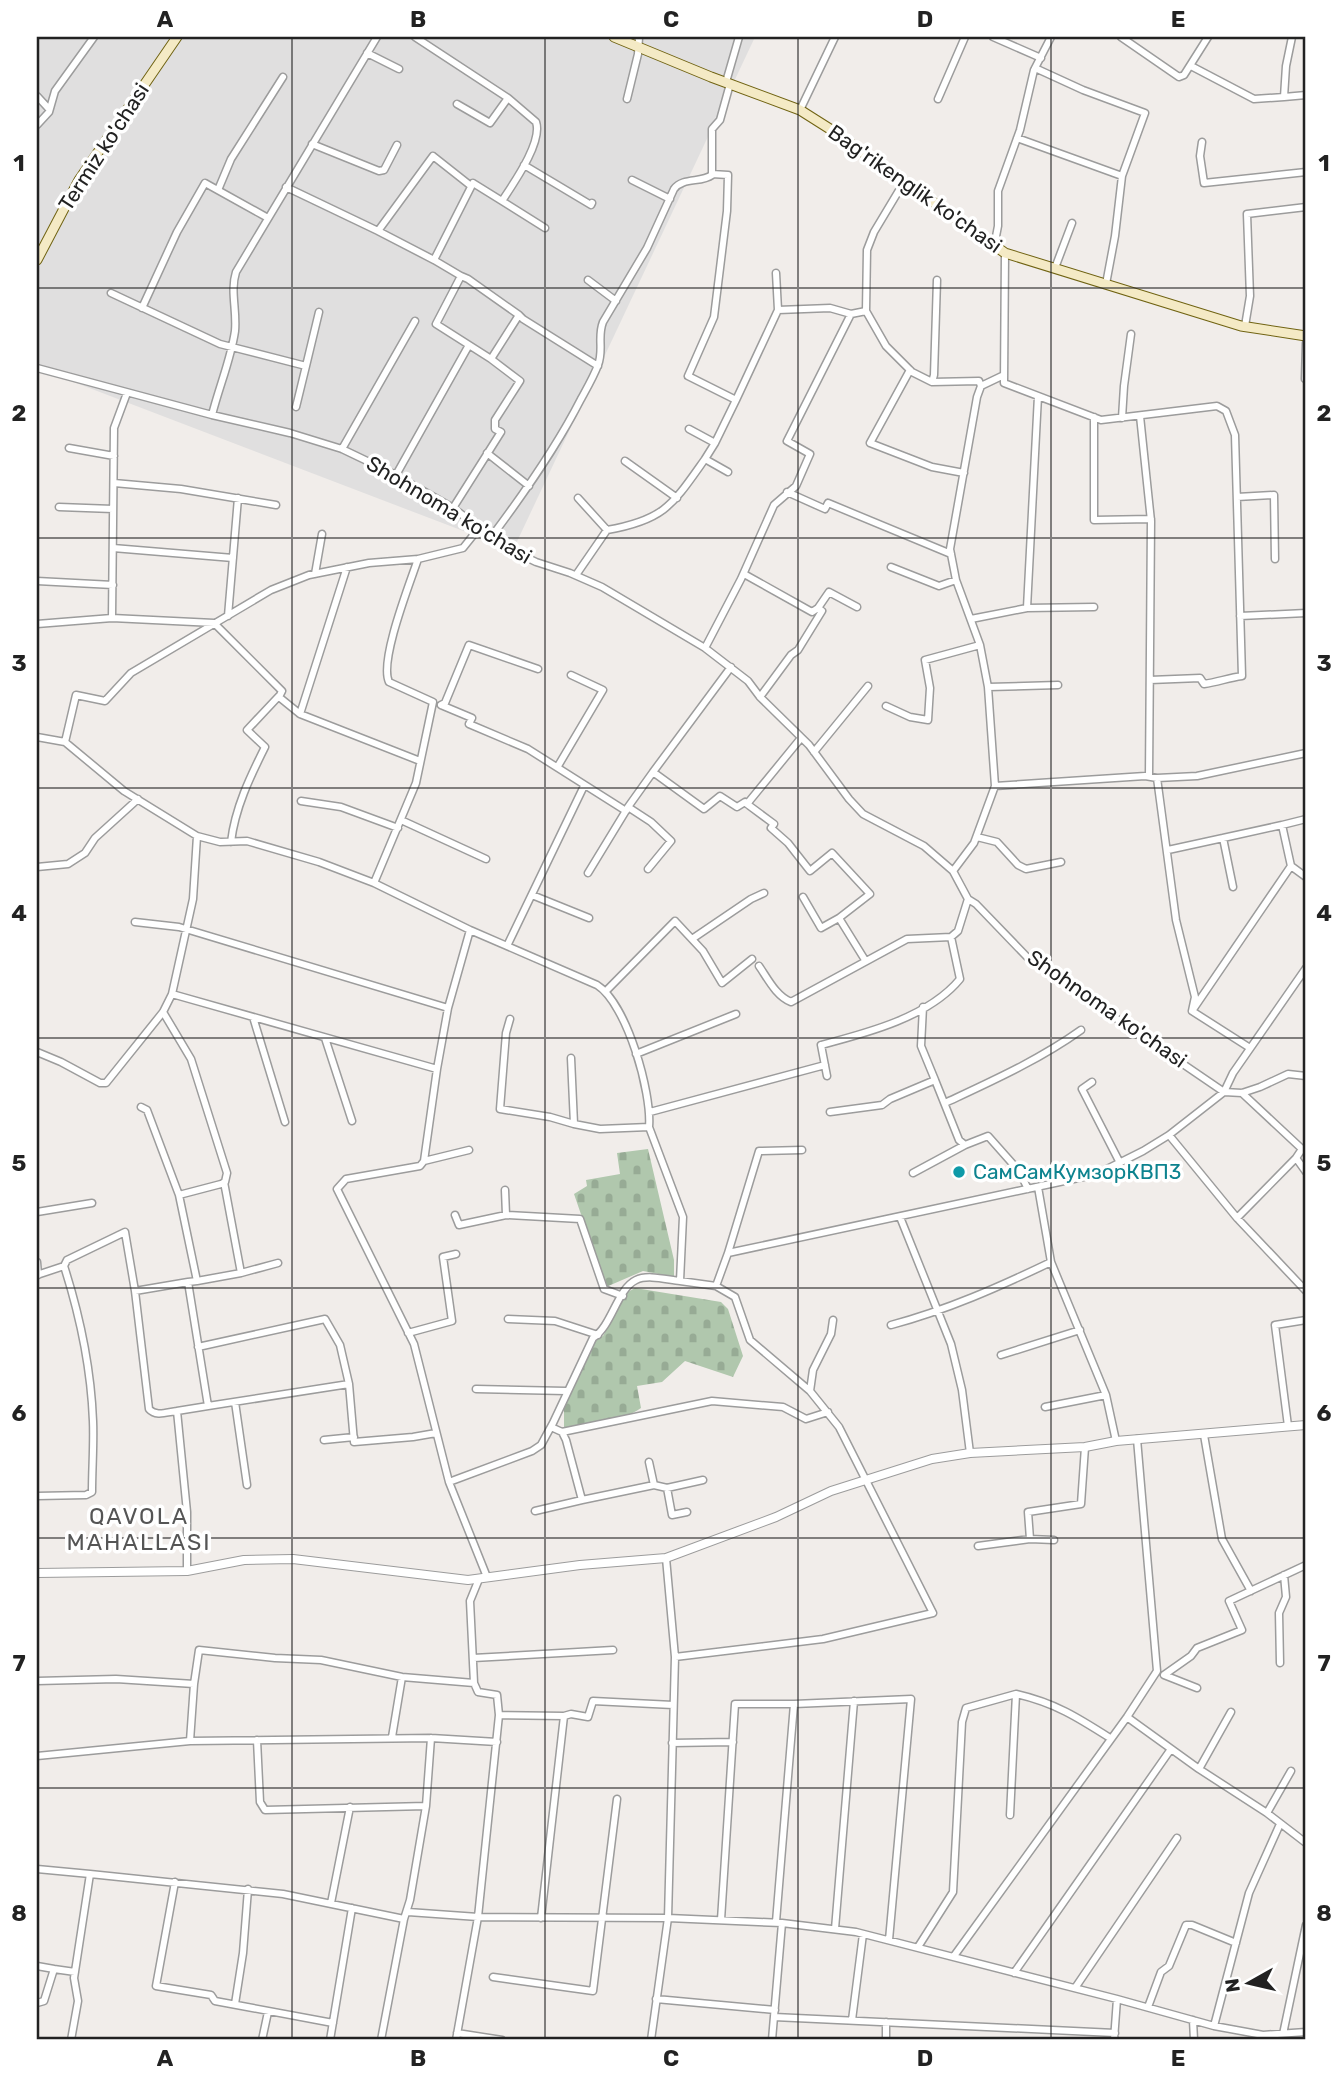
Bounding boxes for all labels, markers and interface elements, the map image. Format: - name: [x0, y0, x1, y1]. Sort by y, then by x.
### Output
- text: A: [157, 5, 174, 33]
- text: B: [410, 5, 426, 33]
- text: C: [663, 5, 679, 33]
- text: D: [917, 5, 933, 33]
- text: E: [1171, 5, 1185, 33]
- street label: Termiz ko'chasi: [53, 78, 154, 215]
- street label: Bag'rikenglik ko'chasi: [824, 119, 1007, 258]
- text: 1: [13, 149, 25, 177]
- text: 1: [1318, 149, 1330, 177]
- text: 2: [12, 399, 26, 427]
- text: 2: [1317, 399, 1331, 427]
- street label: Shohnoma ko'chasi: [362, 450, 536, 569]
- text: 3: [11, 649, 27, 677]
- text: 3: [1316, 649, 1332, 677]
- text: 4: [11, 899, 27, 927]
- text: 4: [1316, 899, 1332, 927]
- street label: Shohnoma ko'chasi: [1023, 944, 1192, 1073]
- text: 5: [12, 1149, 27, 1177]
- text: 5: [1317, 1149, 1332, 1177]
- place label: СамСамКумзорКВП3: [973, 1159, 1181, 1184]
- marker: СамСамКумзорКВП3: [951, 1164, 967, 1180]
- text: 6: [12, 1399, 27, 1427]
- text: 6: [1317, 1399, 1332, 1427]
- district label: QAVOLA MAHALLASI: [66, 1502, 212, 1556]
- text: 7: [12, 1649, 26, 1677]
- text: 7: [1317, 1649, 1331, 1677]
- text: 8: [11, 1899, 27, 1927]
- text: 8: [1316, 1899, 1332, 1927]
- north arrow: [1214, 1948, 1284, 2018]
- text: N: [1220, 1977, 1245, 1994]
- text: A: [157, 2044, 174, 2072]
- text: B: [410, 2044, 426, 2072]
- text: C: [663, 2044, 679, 2072]
- text: D: [917, 2044, 933, 2072]
- text: E: [1171, 2044, 1185, 2072]

